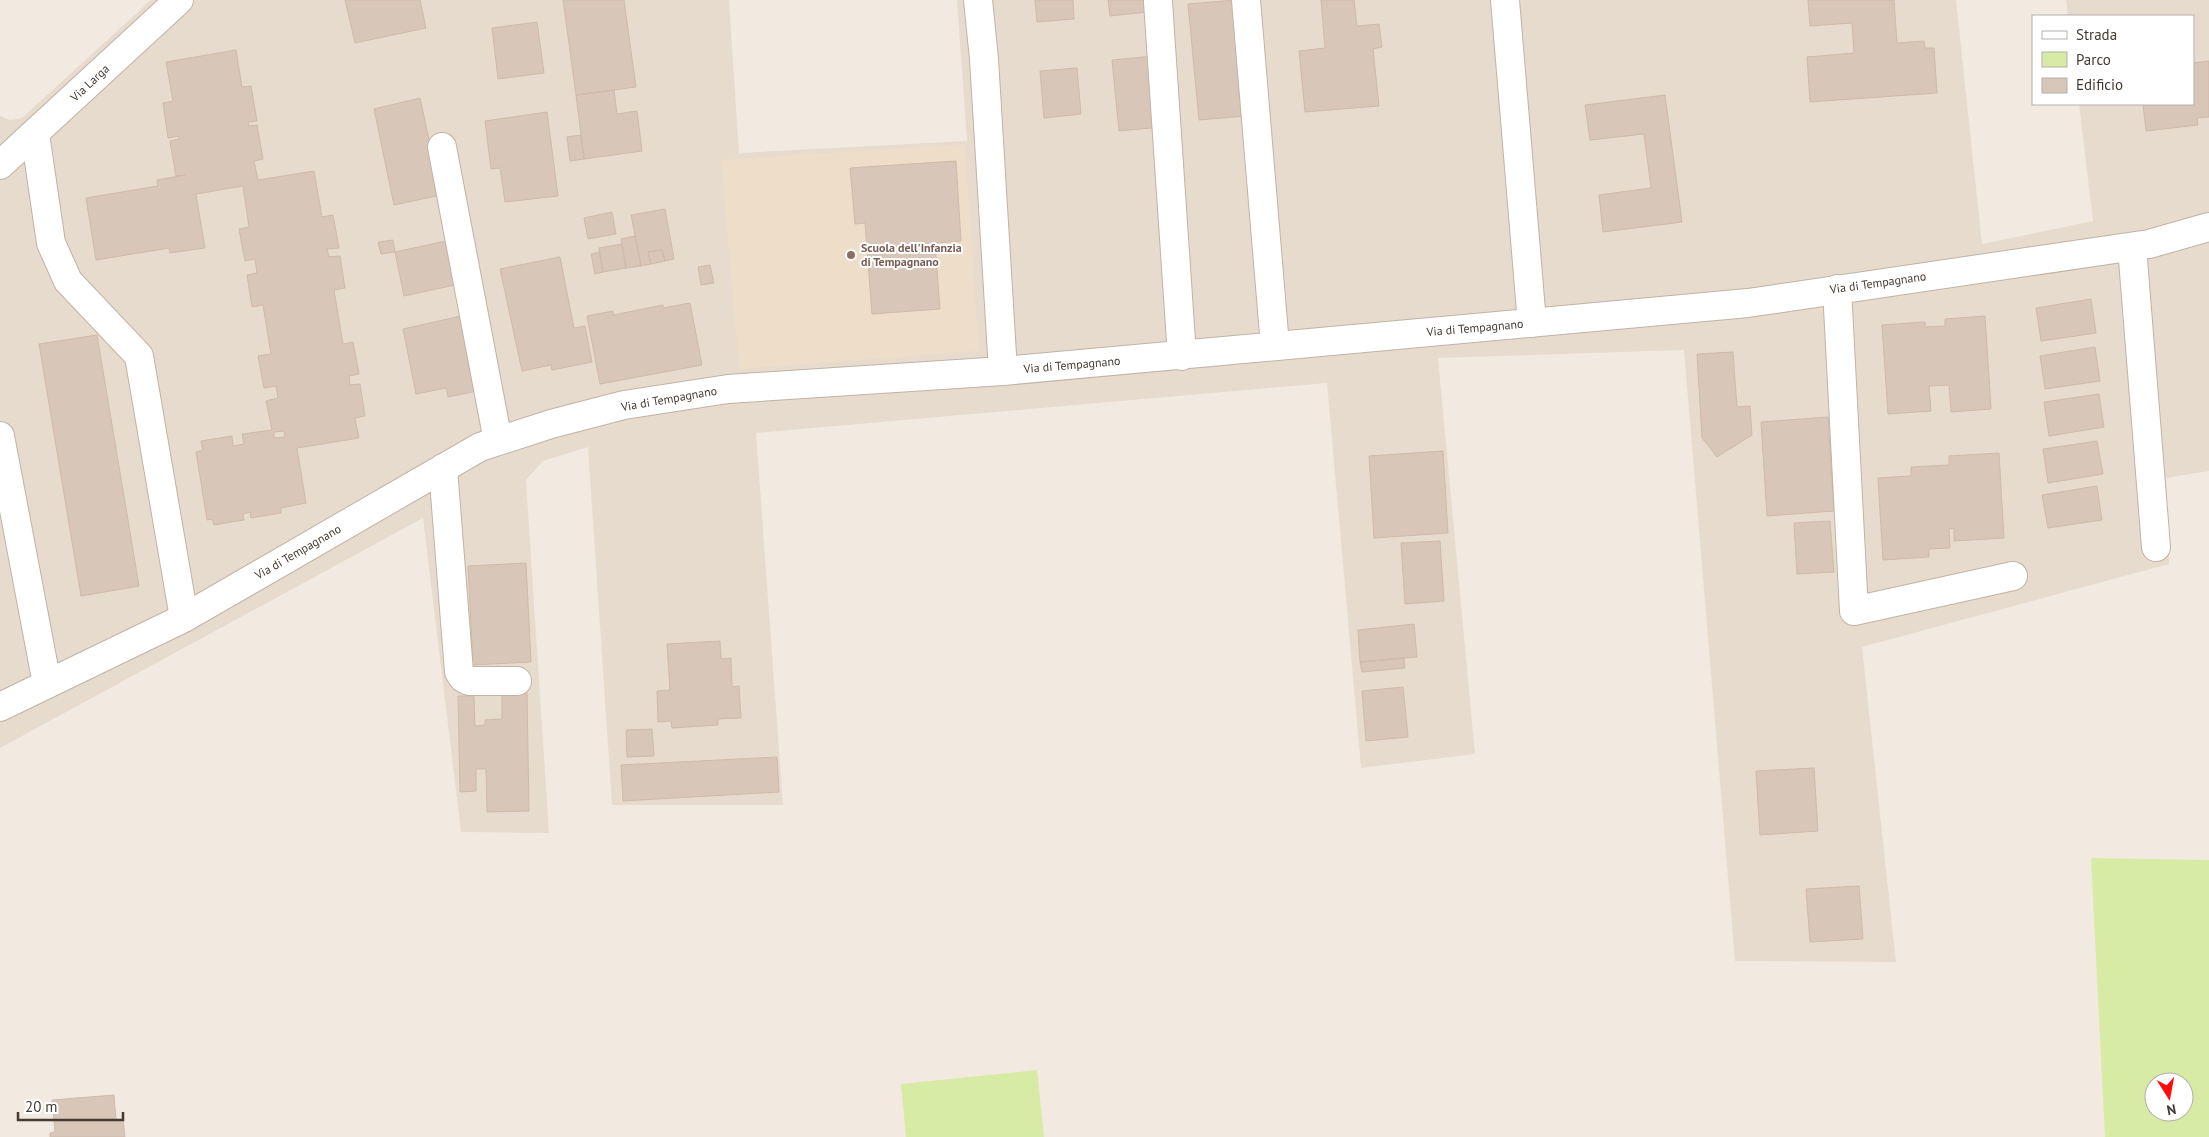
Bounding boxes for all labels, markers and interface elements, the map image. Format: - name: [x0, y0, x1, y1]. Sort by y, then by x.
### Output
- legend: [2032, 15, 2194, 105]
- text: Strada: [2076, 25, 2117, 44]
- text: Parco: [2076, 50, 2111, 69]
- street label: Via Larga: [66, 61, 112, 105]
- text: Edificio: [2076, 75, 2123, 94]
- place label: Scuola dell'Infanzia di Tempagnano: [861, 240, 962, 269]
- marker: Scuola dell'Infanzia di Tempagnano: [845, 249, 857, 261]
- street label: Via di Tempagnano: [1828, 268, 1927, 297]
- street label: Via di Tempagnano: [1425, 316, 1524, 339]
- street label: Via di Tempagnano: [1022, 353, 1121, 376]
- street label: Via di Tempagnano: [619, 383, 718, 414]
- street label: Via di Tempagnano: [251, 521, 344, 583]
- north arrow: [2144, 1072, 2194, 1122]
- scale bar: [18, 1090, 122, 1122]
- text: 20 m: [25, 1097, 58, 1116]
- text: N: [2165, 1100, 2178, 1119]

